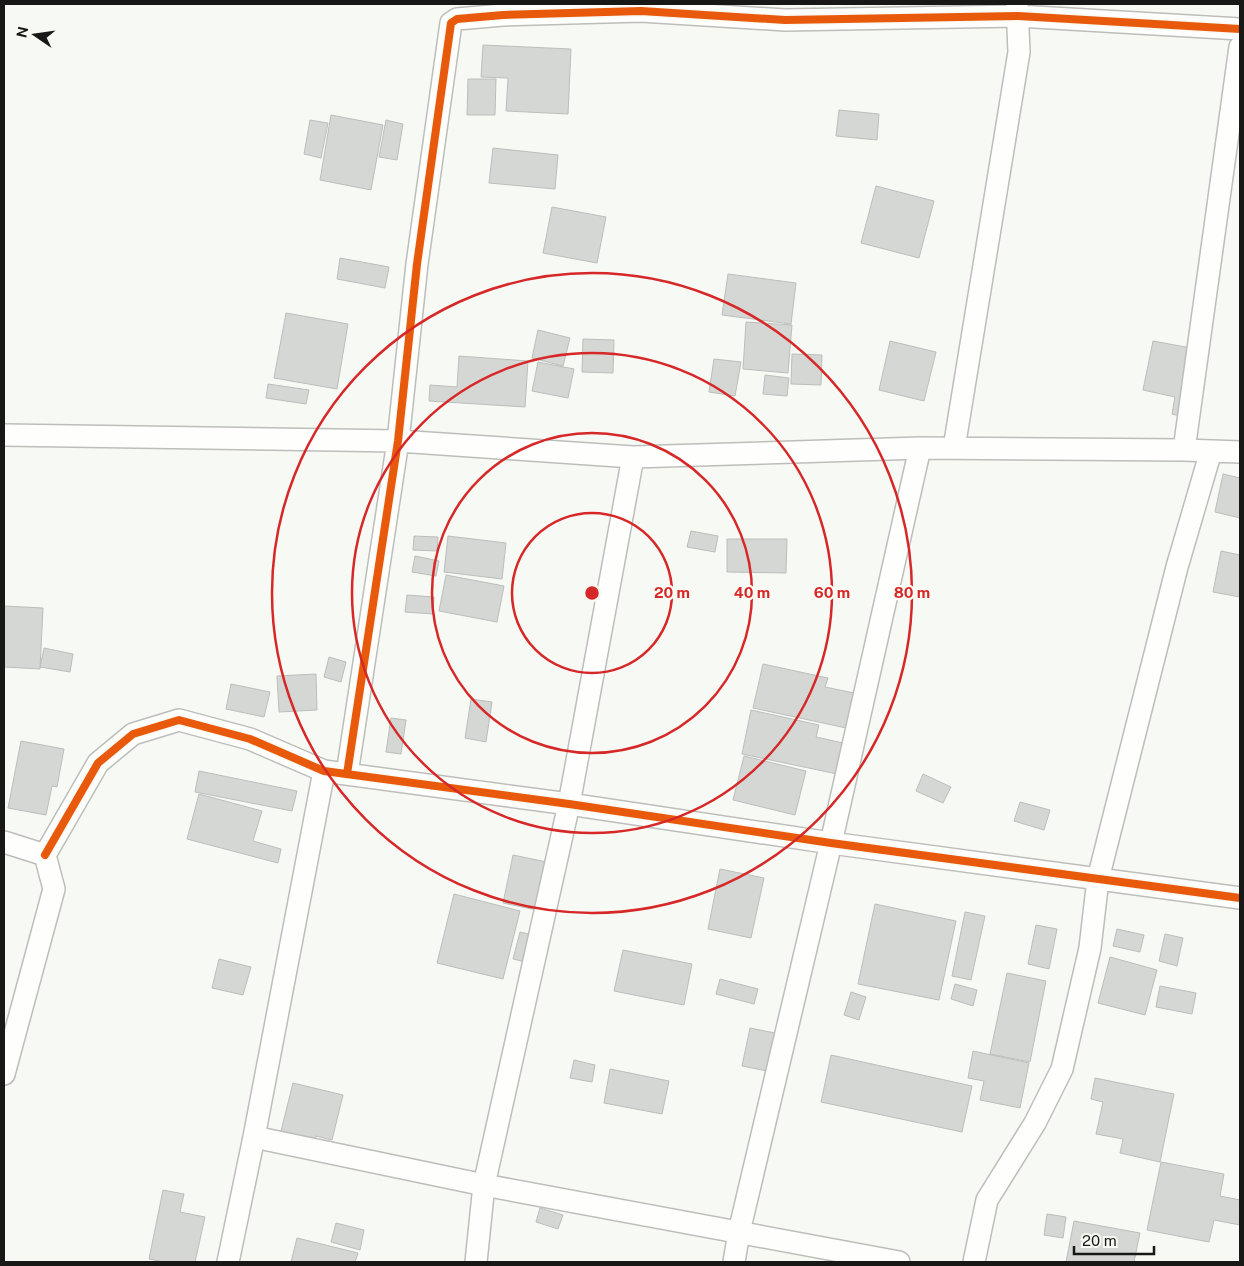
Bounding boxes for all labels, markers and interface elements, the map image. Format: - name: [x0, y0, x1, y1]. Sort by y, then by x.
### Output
- north arrow: [10, 10, 60, 60]
- text: N: [13, 25, 31, 39]
- centre of rings: [583, 584, 601, 602]
- text: 20 m: [654, 584, 690, 601]
- text: 40 m: [734, 584, 770, 601]
- text: 60 m: [814, 584, 850, 601]
- text: 80 m: [894, 584, 930, 601]
- scale bar: [1074, 1224, 1154, 1256]
- text: 20 m: [1082, 1232, 1117, 1249]

